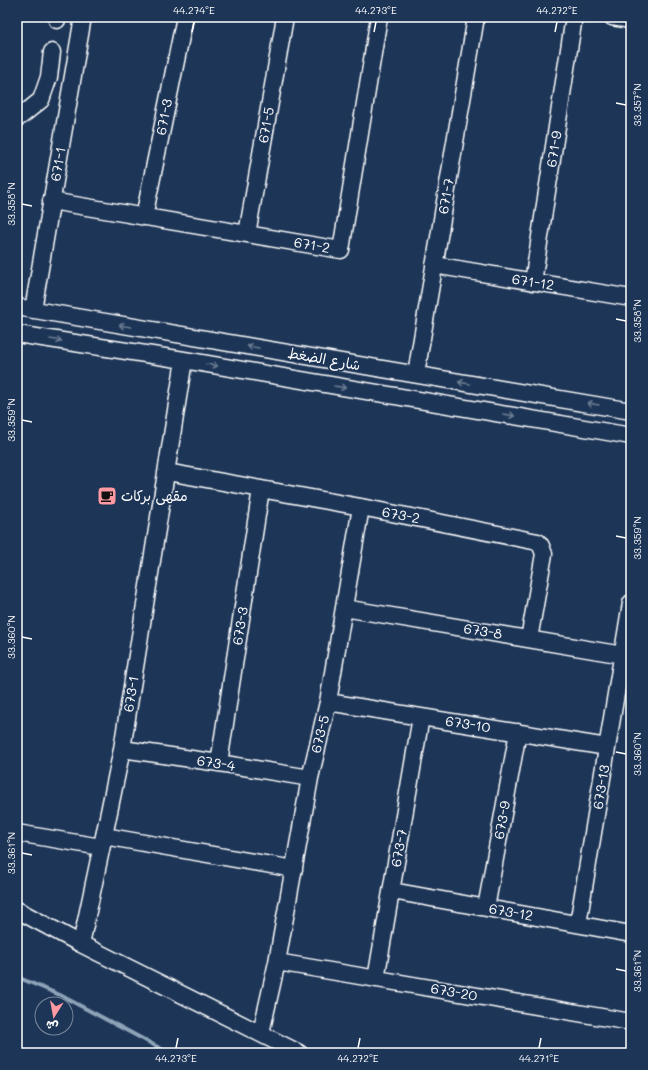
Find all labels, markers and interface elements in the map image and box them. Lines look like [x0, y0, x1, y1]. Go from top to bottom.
text: 44.274°E [173, 3, 215, 17]
text: 44.273°E [355, 3, 397, 17]
text: 44.272°E [537, 3, 578, 17]
text: 33.357°N [630, 83, 644, 127]
street label: 671-3 [151, 97, 176, 137]
street label: 671-5 [253, 105, 278, 145]
street label: 671-9 [541, 129, 566, 169]
street label: 671-1 [45, 145, 70, 183]
street label: 671-7 [433, 176, 458, 215]
text: 33.358°N [4, 182, 18, 226]
street label: 671-2 [293, 232, 332, 257]
street label: 671-12 [511, 269, 556, 294]
text: 33.358°N [630, 299, 644, 343]
one-way arrow [119, 321, 132, 329]
one-way arrow [49, 336, 62, 344]
one-way arrow [247, 343, 260, 351]
street label: شارع الضغط [286, 343, 362, 375]
one-way arrow [205, 361, 218, 369]
one-way arrow [458, 378, 471, 386]
one-way arrow [333, 383, 346, 391]
text: 33.359°N [4, 398, 18, 442]
one-way arrow [586, 400, 599, 408]
one-way arrow [502, 411, 515, 419]
cafe icon: مقهى بركات [96, 485, 118, 507]
place label: مقهى بركات [121, 486, 188, 505]
street label: 673-2 [381, 502, 422, 527]
text: 33.359°N [630, 516, 644, 560]
street label: 673-3 [227, 605, 252, 646]
text: 33.360°N [4, 615, 18, 659]
street label: 673-8 [462, 618, 504, 643]
street label: 673-1 [118, 674, 143, 713]
street label: 673-10 [444, 711, 492, 736]
street label: 673-5 [306, 713, 333, 755]
text: 33.360°N [630, 732, 644, 776]
street label: 673-4 [196, 750, 237, 775]
street label: 673-13 [588, 763, 613, 811]
street label: 673-9 [489, 799, 514, 841]
street label: 673-7 [386, 827, 411, 868]
text: 33.361°N [4, 832, 18, 874]
street label: 673-12 [488, 898, 535, 925]
text: 33.361°N [630, 950, 644, 992]
street label: 673-20 [429, 978, 479, 1005]
north arrow [34, 996, 74, 1036]
text: ش [45, 1018, 59, 1035]
text: 44.273°E [155, 1051, 197, 1065]
text: 44.272°E [338, 1051, 379, 1065]
text: 44.271°E [519, 1051, 559, 1065]

